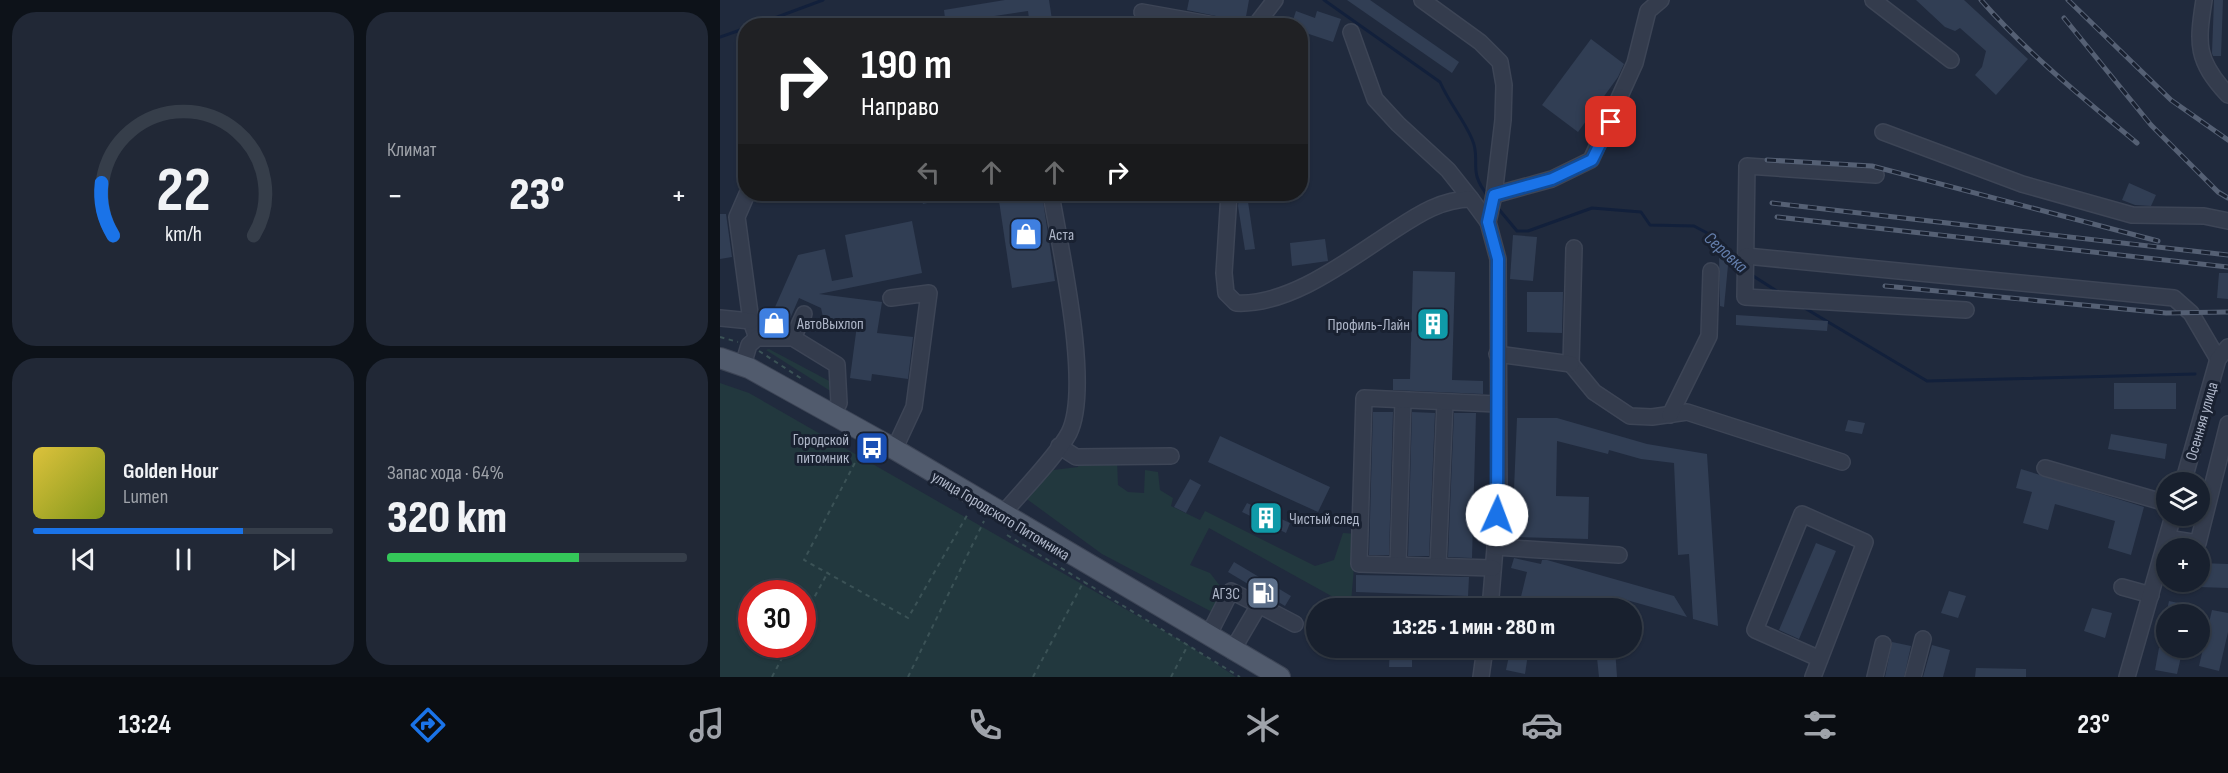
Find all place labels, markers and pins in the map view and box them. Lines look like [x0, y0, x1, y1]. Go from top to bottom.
pin [1585, 96, 1636, 147]
shop icon: Аста [1008, 216, 1044, 252]
place label: Аста [1048, 226, 1074, 245]
shop icon: АвтоВыхлоп [756, 305, 792, 341]
building icon: Профиль-Лайн [1415, 306, 1451, 342]
place label: АвтоВыхлоп [796, 315, 864, 334]
place label: Профиль-Лайн [1328, 316, 1410, 335]
bus stop icon: Городской питомник [854, 430, 890, 466]
place label: Городской питомник [793, 431, 850, 468]
building icon: Чистый след [1248, 500, 1284, 536]
place label: Чистый след [1289, 510, 1360, 529]
fuel station icon: АГЗС [1245, 575, 1281, 611]
place label: АГЗС [1212, 585, 1240, 604]

